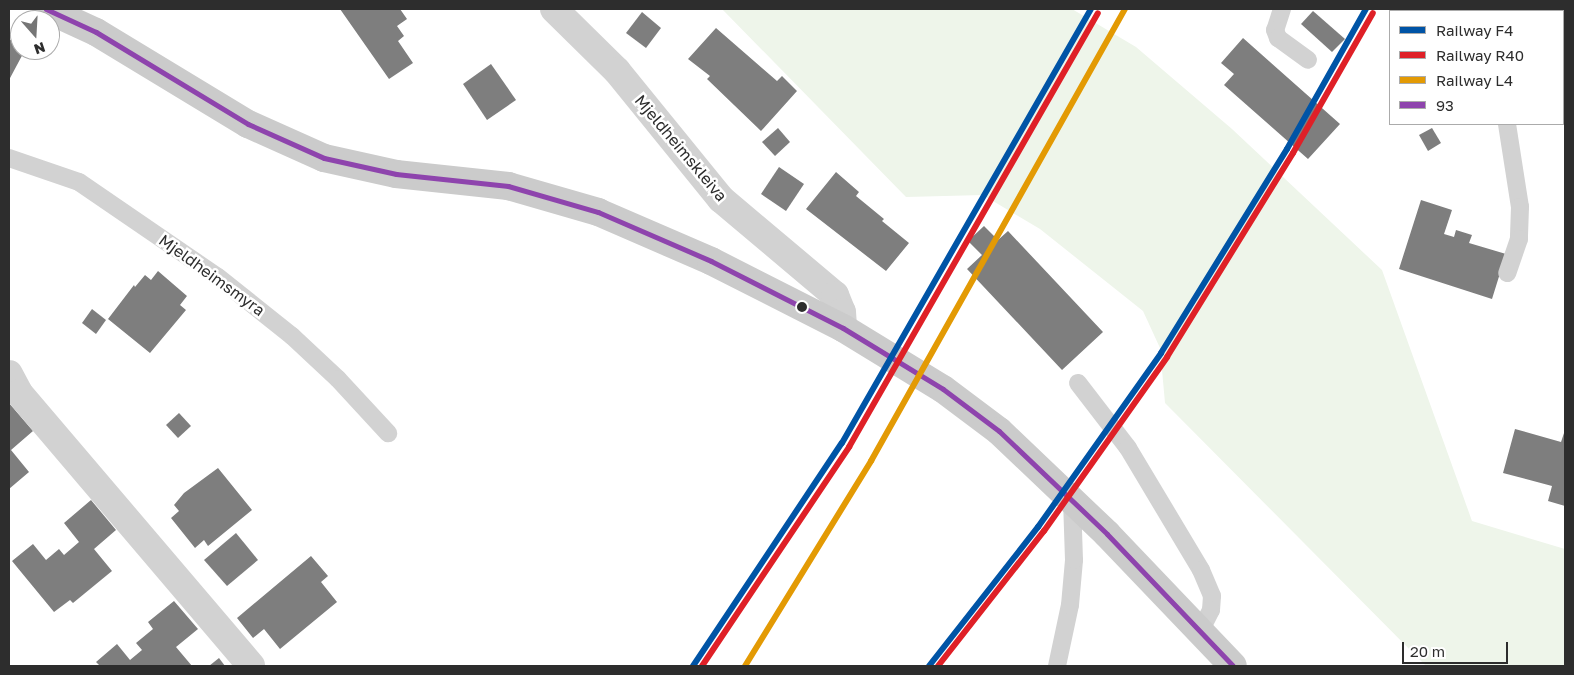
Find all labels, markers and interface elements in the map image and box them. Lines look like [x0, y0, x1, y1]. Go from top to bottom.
north arrow [10, 10, 60, 60]
legend [1389, 10, 1564, 125]
text: Railway F4 [1436, 21, 1513, 39]
text: N [32, 39, 48, 58]
text: Railway R40 [1436, 46, 1524, 64]
text: Railway L4 [1436, 71, 1513, 89]
street label: Mjeldheimskleiva [631, 91, 731, 205]
text: 93 [1436, 96, 1454, 114]
street label: Mjeldheimsmyra [155, 230, 269, 320]
unlabelled marker [797, 302, 807, 312]
scale bar [1404, 632, 1510, 664]
text: 20 m [1410, 642, 1445, 660]

